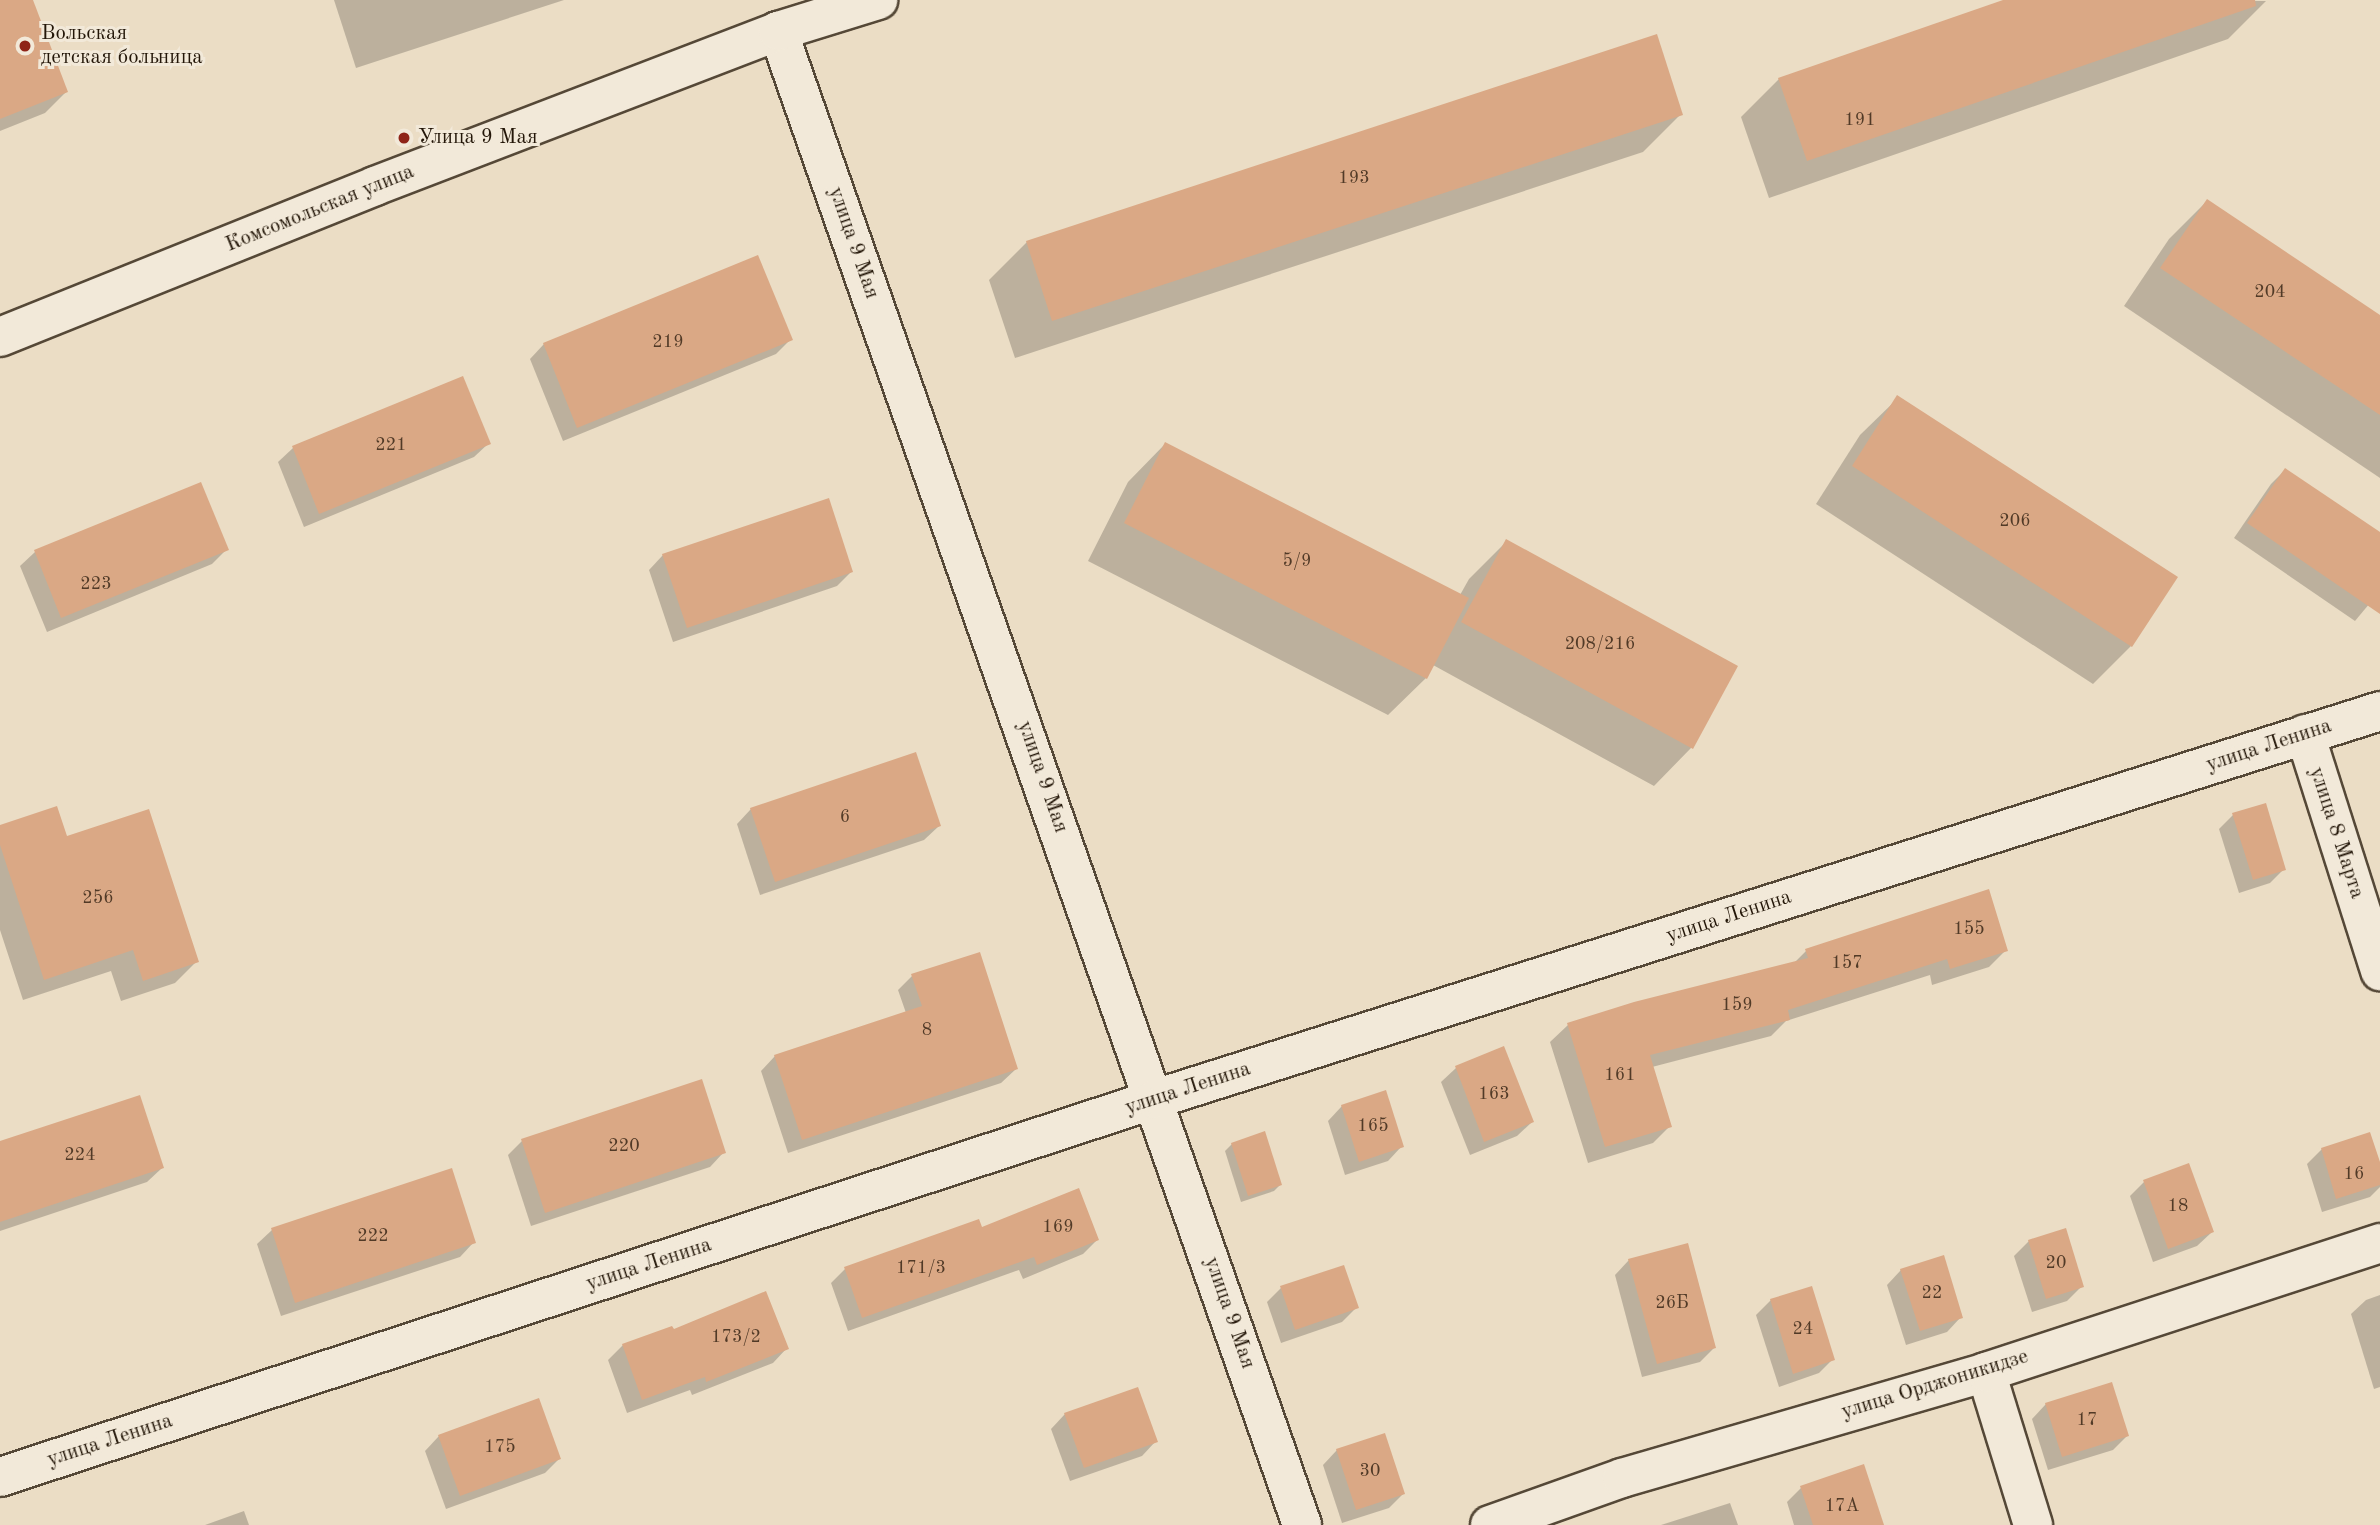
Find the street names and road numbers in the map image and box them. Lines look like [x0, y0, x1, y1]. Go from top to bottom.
street label: Комсомольская улица [222, 160, 418, 258]
street label: улица 9 Мая [822, 184, 884, 302]
street label: улица Ленина [2203, 714, 2335, 778]
street label: улица 9 Мая [1011, 718, 1073, 836]
street label: улица 8 Марта [2303, 764, 2369, 902]
street label: улица Ленина [1663, 885, 1795, 949]
street label: улица Ленина [1122, 1057, 1254, 1121]
street label: улица Ленина [583, 1233, 715, 1297]
street label: улица 9 Мая [1198, 1254, 1260, 1372]
street label: улица Орджоникидзе [1839, 1345, 2031, 1425]
street label: улица Ленина [44, 1409, 176, 1473]

